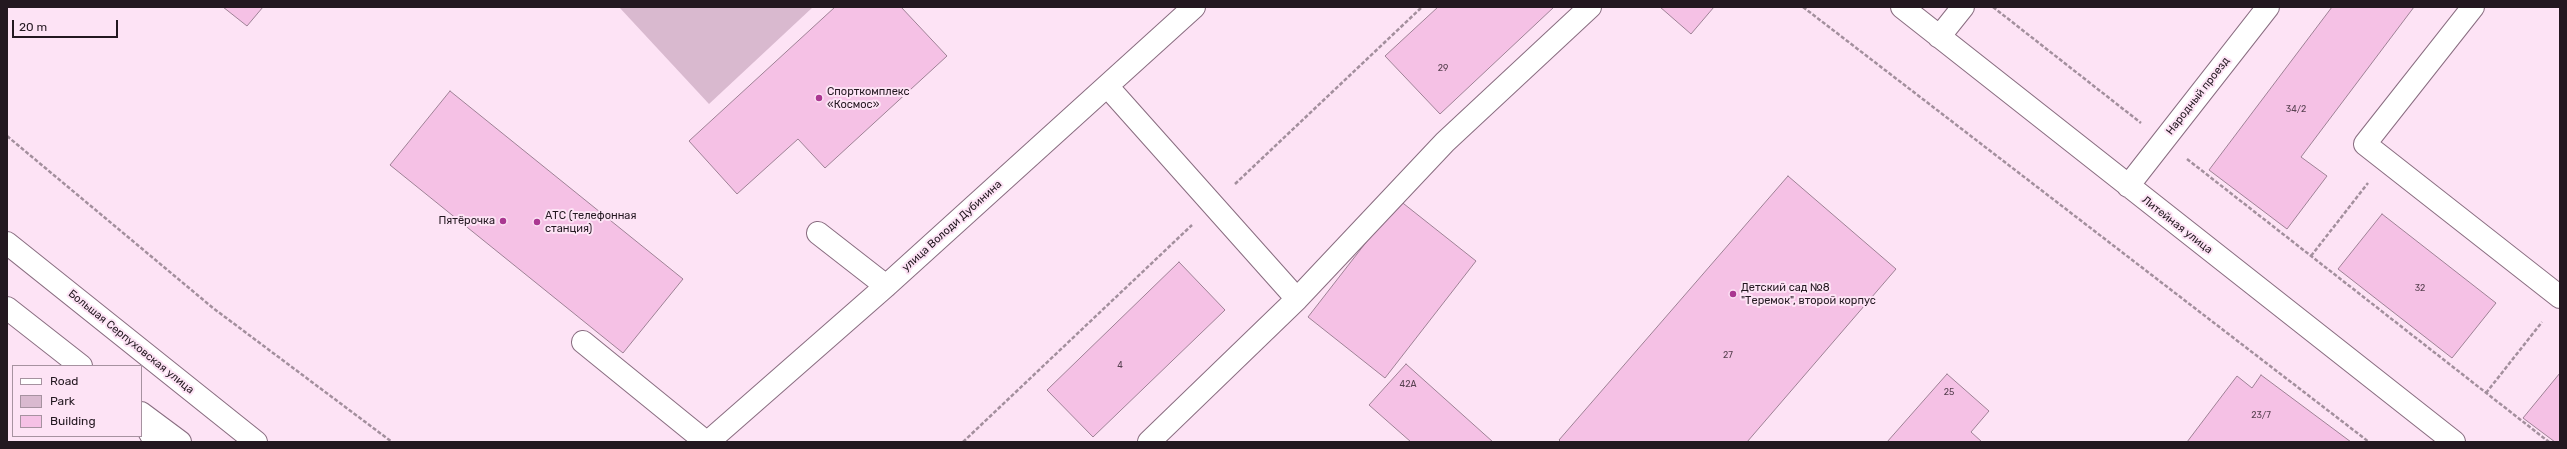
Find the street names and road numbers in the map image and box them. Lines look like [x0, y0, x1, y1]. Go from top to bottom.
street label: Народный проезд [2164, 54, 2232, 138]
street label: улица Володи Дубинина [899, 178, 1005, 274]
street label: Литейная улица [2139, 193, 2215, 257]
street label: Большая Серпуховская улица [65, 287, 197, 397]

